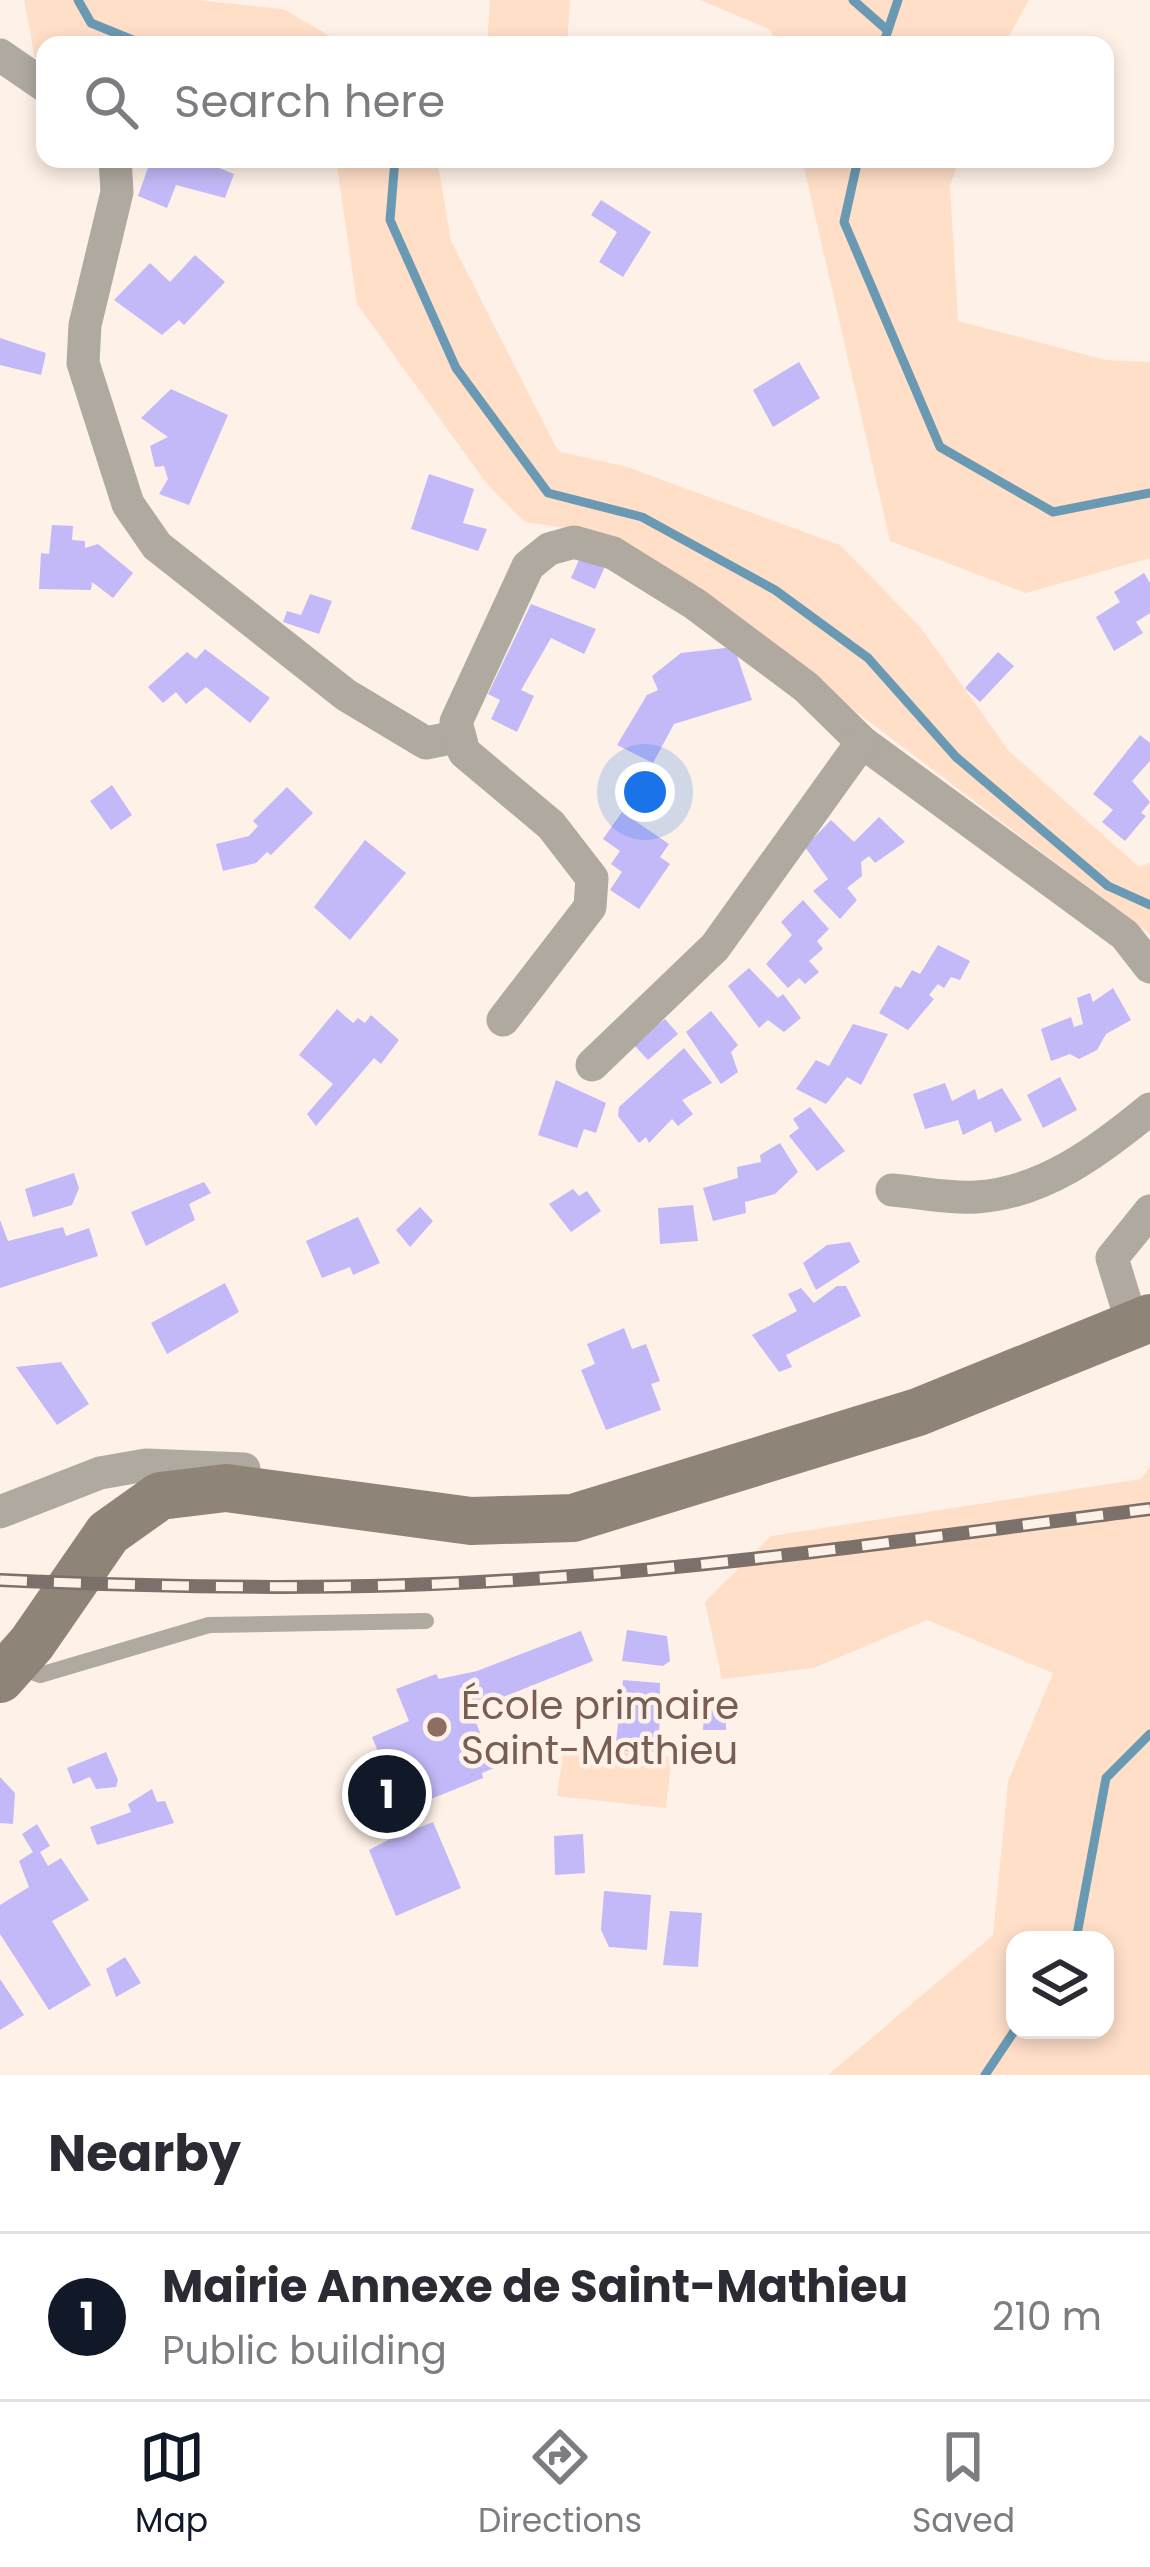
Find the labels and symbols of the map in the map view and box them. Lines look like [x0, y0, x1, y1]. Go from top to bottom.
your location [615, 762, 675, 822]
place label: École primaire Saint-Mathieu [461, 1678, 739, 1778]
marker: École primaire Saint-Mathieu [424, 1714, 450, 1740]
pin: 1 [348, 1749, 426, 1839]

